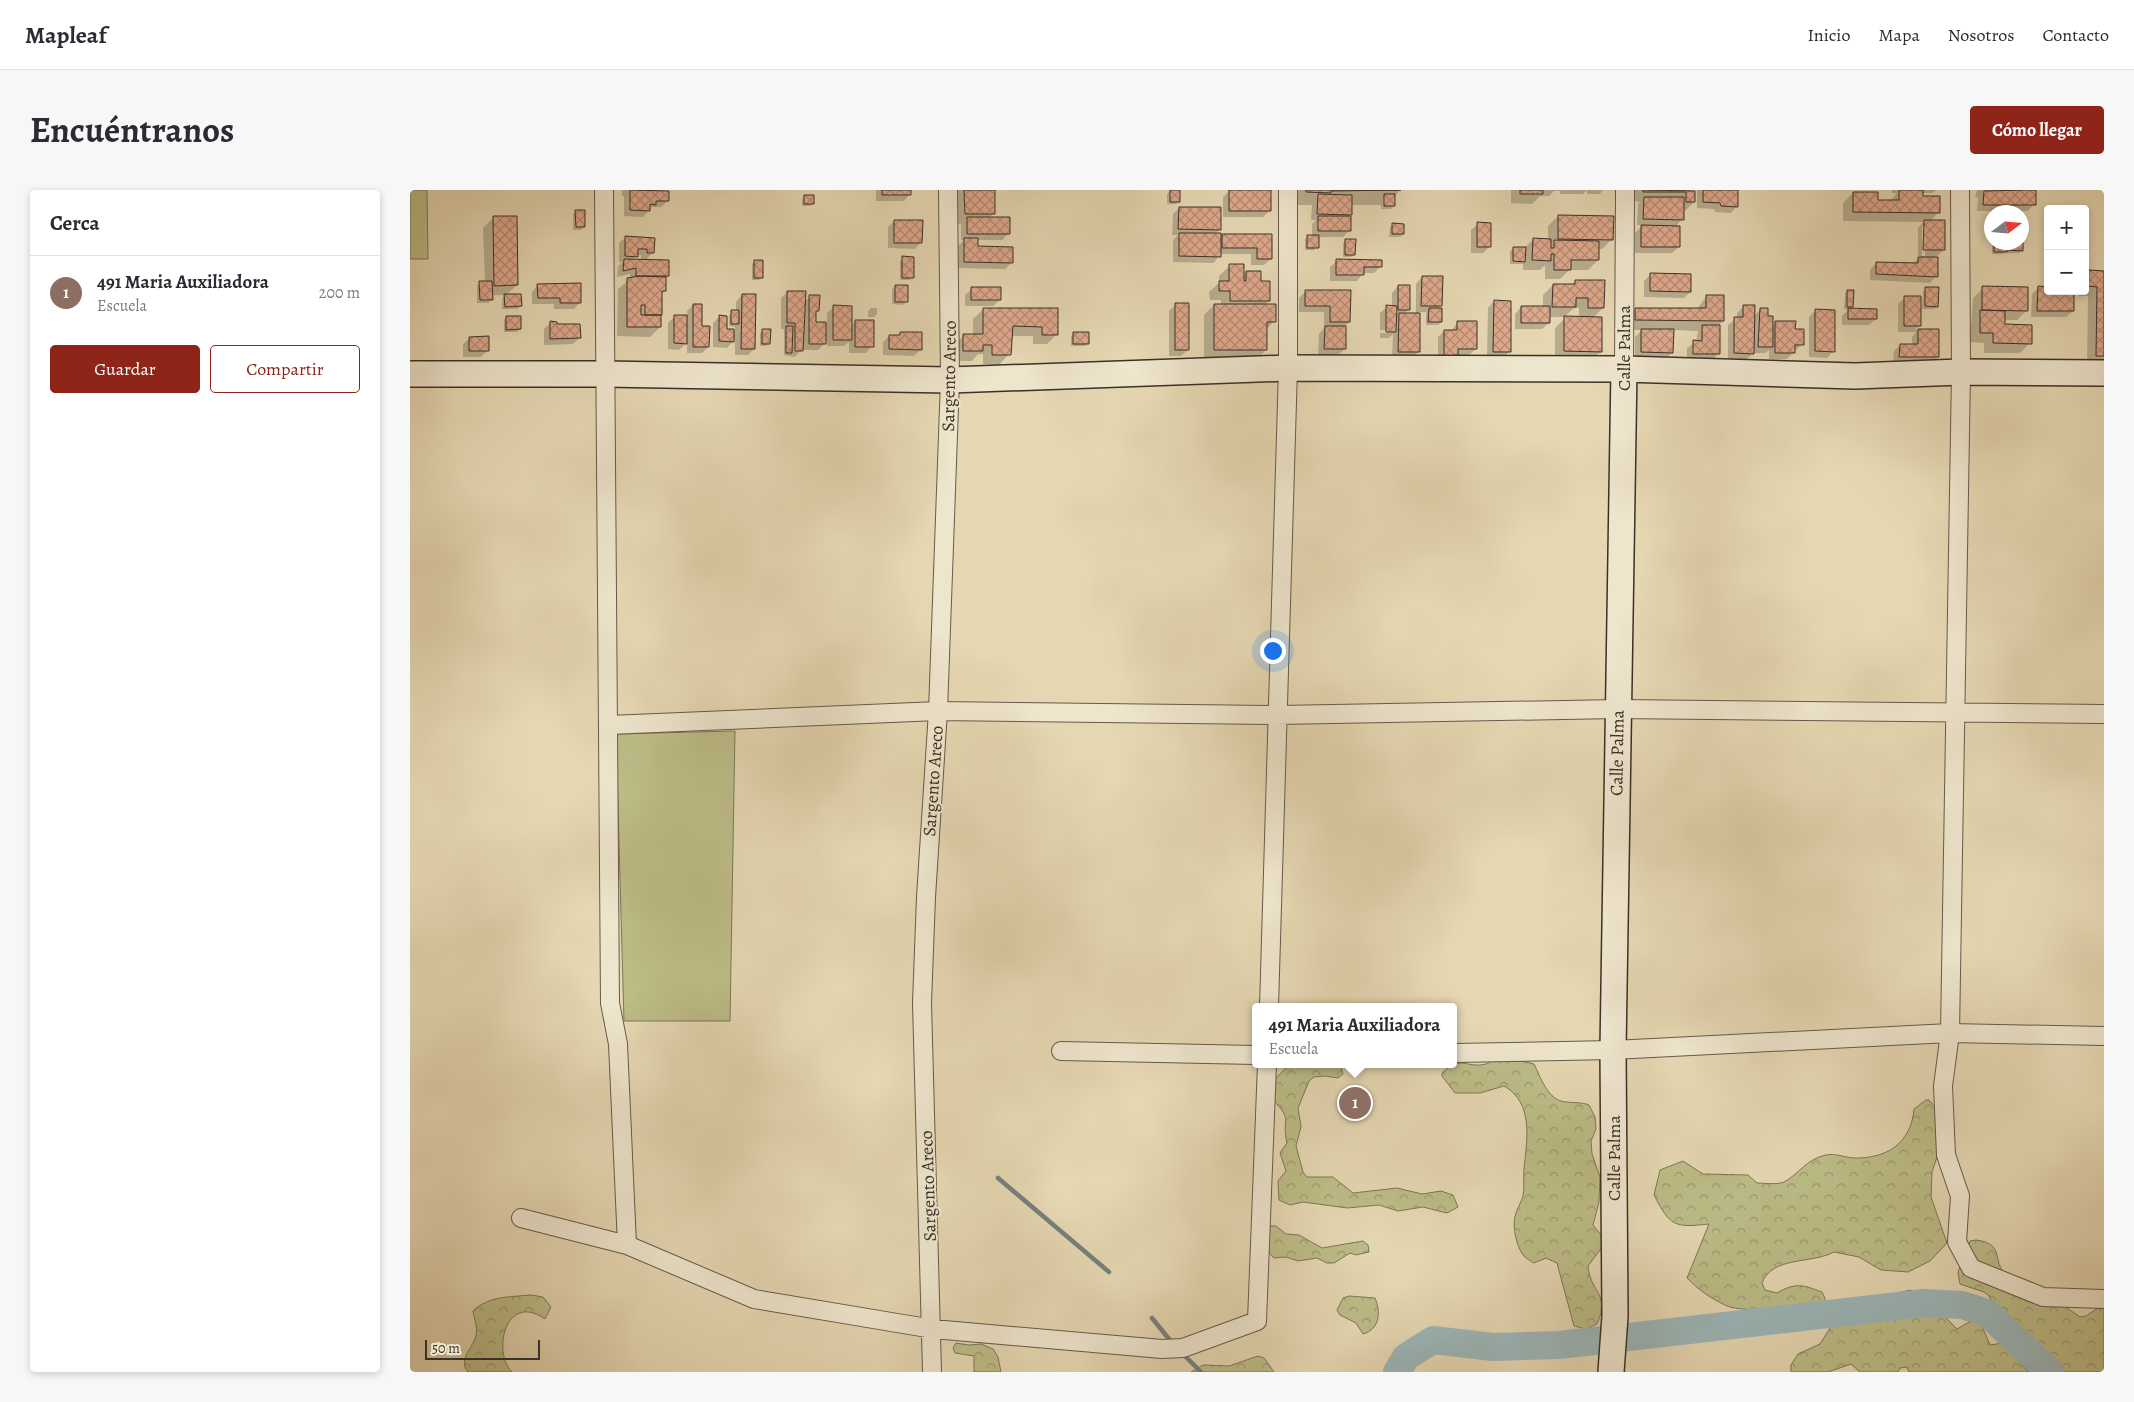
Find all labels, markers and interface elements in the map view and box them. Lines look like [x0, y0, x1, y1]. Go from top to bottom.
text: Mapleaf [25, 19, 107, 51]
text: Inicio [1807, 23, 1850, 47]
text: Mapa [1878, 23, 1920, 47]
text: Nosotros [1948, 23, 2014, 47]
text: Contacto [2042, 23, 2109, 47]
text: Encuéntranos [30, 106, 234, 154]
button: Cómo llegar [1970, 106, 2104, 154]
north arrow [1984, 205, 2029, 250]
map controls [2044, 205, 2089, 295]
button: + [2044, 205, 2089, 250]
text: Cerca [50, 209, 100, 237]
button: − [2044, 250, 2089, 295]
text: 491 Maria Auxiliadora [97, 269, 269, 295]
text: 1 [63, 282, 69, 304]
text: 200 m [319, 282, 360, 304]
text: Escuela [97, 295, 147, 317]
street label: Calle Palma [1612, 305, 1636, 391]
street label: Sargento Areco [936, 320, 962, 432]
button: Guardar [50, 345, 200, 393]
button: Compartir [210, 345, 360, 393]
your location [1260, 638, 1286, 664]
street label: Calle Palma [1604, 709, 1630, 796]
street label: Sargento Areco [917, 725, 949, 837]
popup [1252, 1003, 1457, 1068]
text: 491 Maria Auxiliadora [1268, 1012, 1441, 1038]
text: Escuela [1268, 1038, 1318, 1060]
pin: 1 [1339, 1084, 1371, 1122]
street label: Calle Palma [1602, 1115, 1626, 1201]
street label: Sargento Areco [914, 1130, 942, 1242]
scale bar [425, 1337, 540, 1360]
text: 50 m [432, 1339, 460, 1358]

